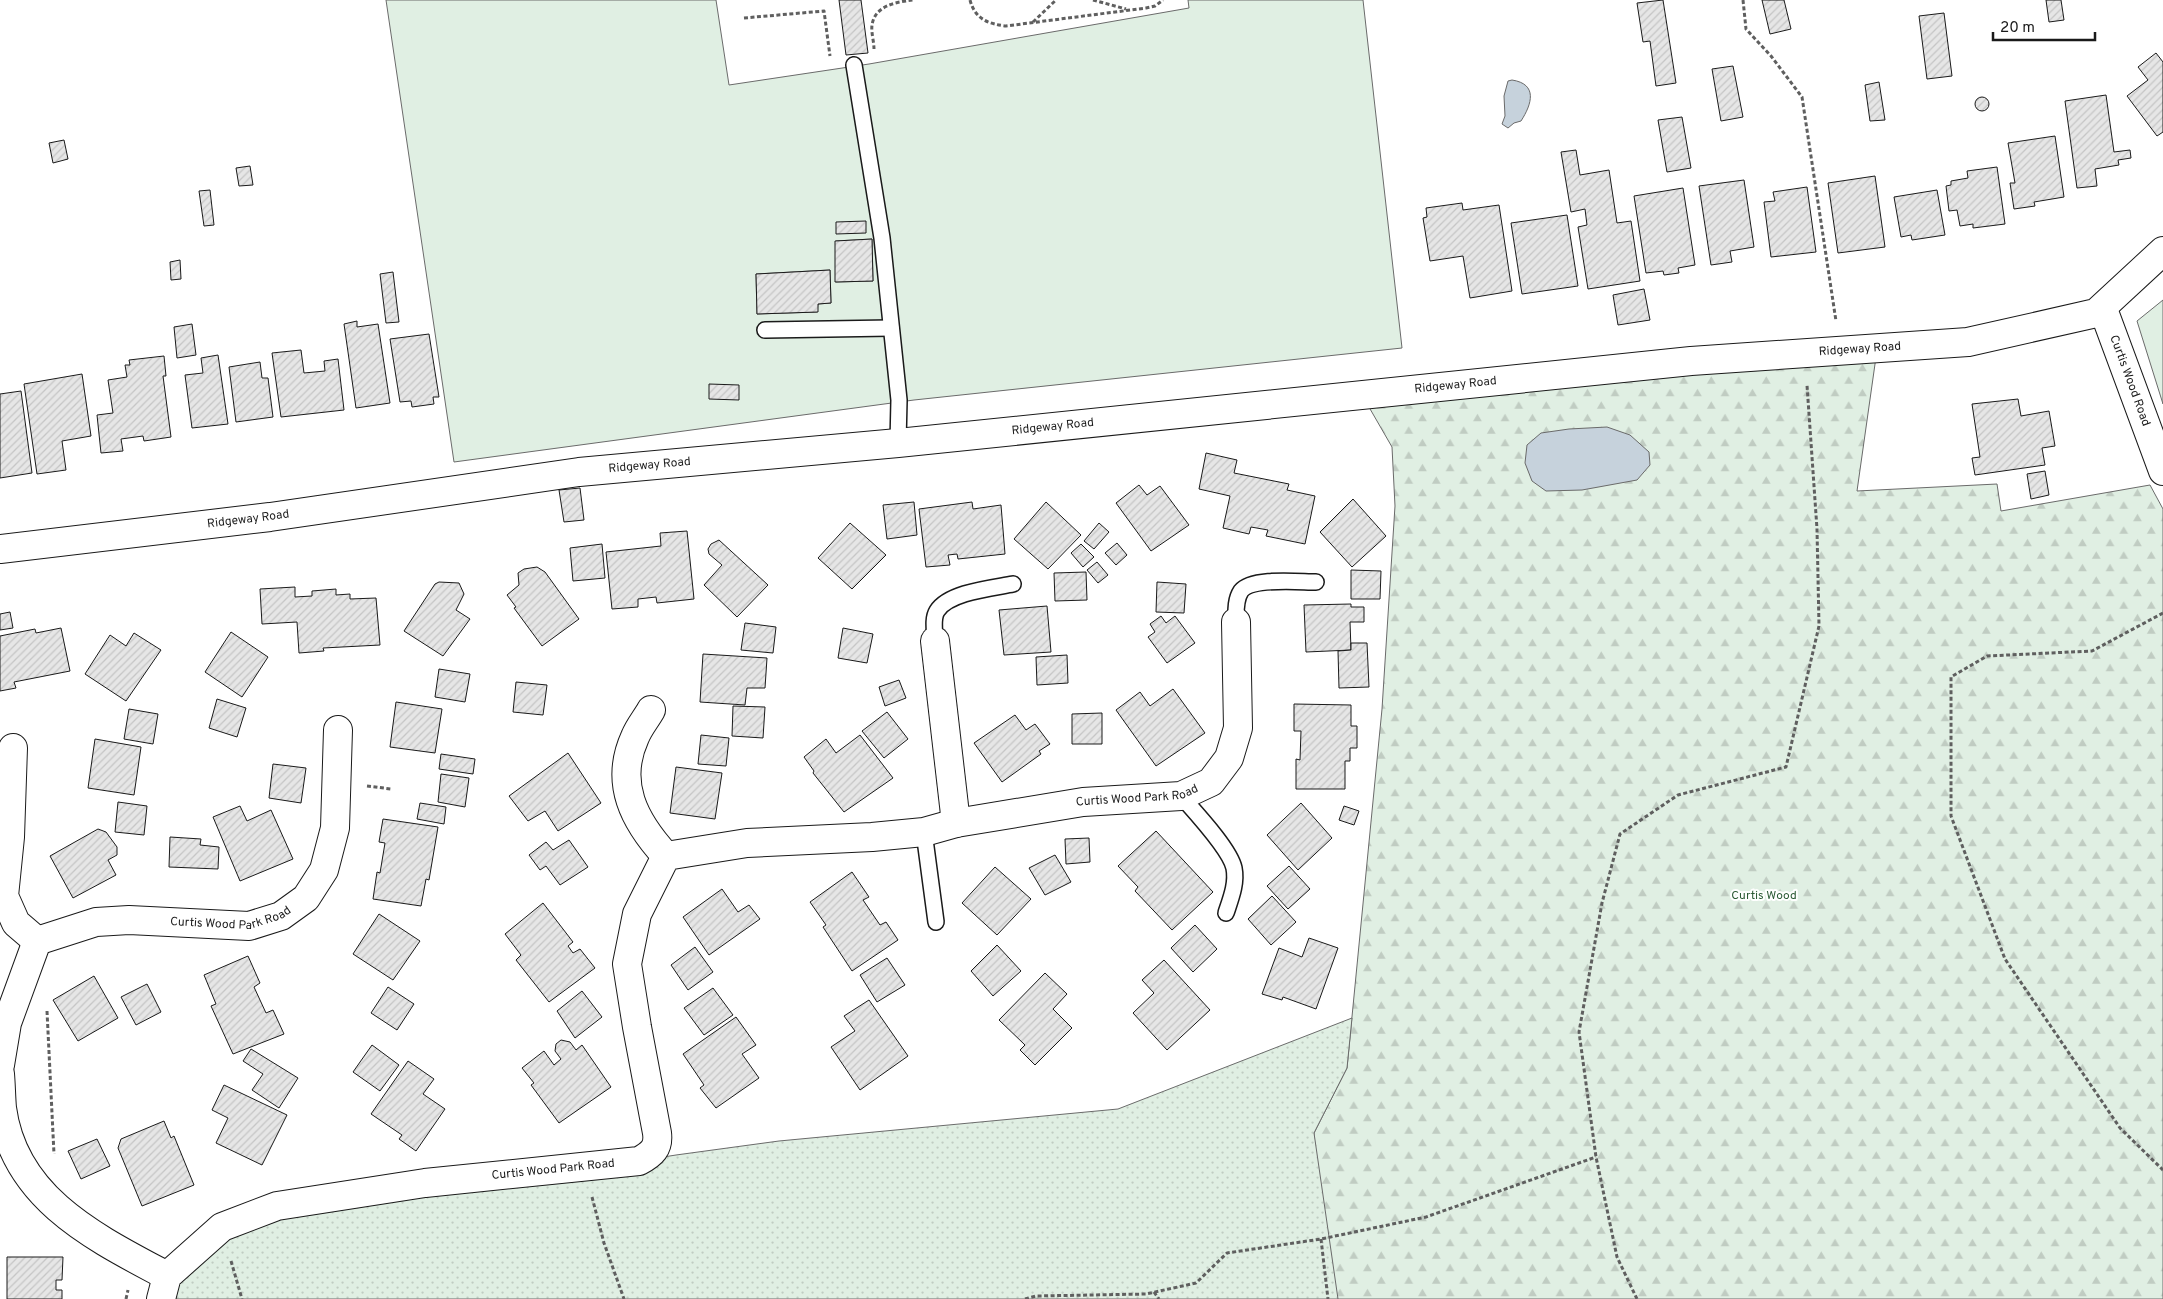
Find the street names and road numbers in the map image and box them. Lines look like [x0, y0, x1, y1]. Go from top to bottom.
street label: Curtis Wood Road [2105, 333, 2154, 429]
street label: Ridgeway Road [1818, 339, 1902, 360]
street label: Ridgeway Road [1414, 373, 1497, 398]
street label: Ridgeway Road [1011, 415, 1095, 439]
street label: Ridgeway Road [608, 454, 691, 477]
street label: Ridgeway Road [206, 506, 290, 532]
street label: Curtis Wood Park Road [1075, 781, 1201, 811]
street label: Curtis Wood Park Road [170, 903, 295, 934]
street label: Curtis Wood Park Road [491, 1156, 616, 1184]

